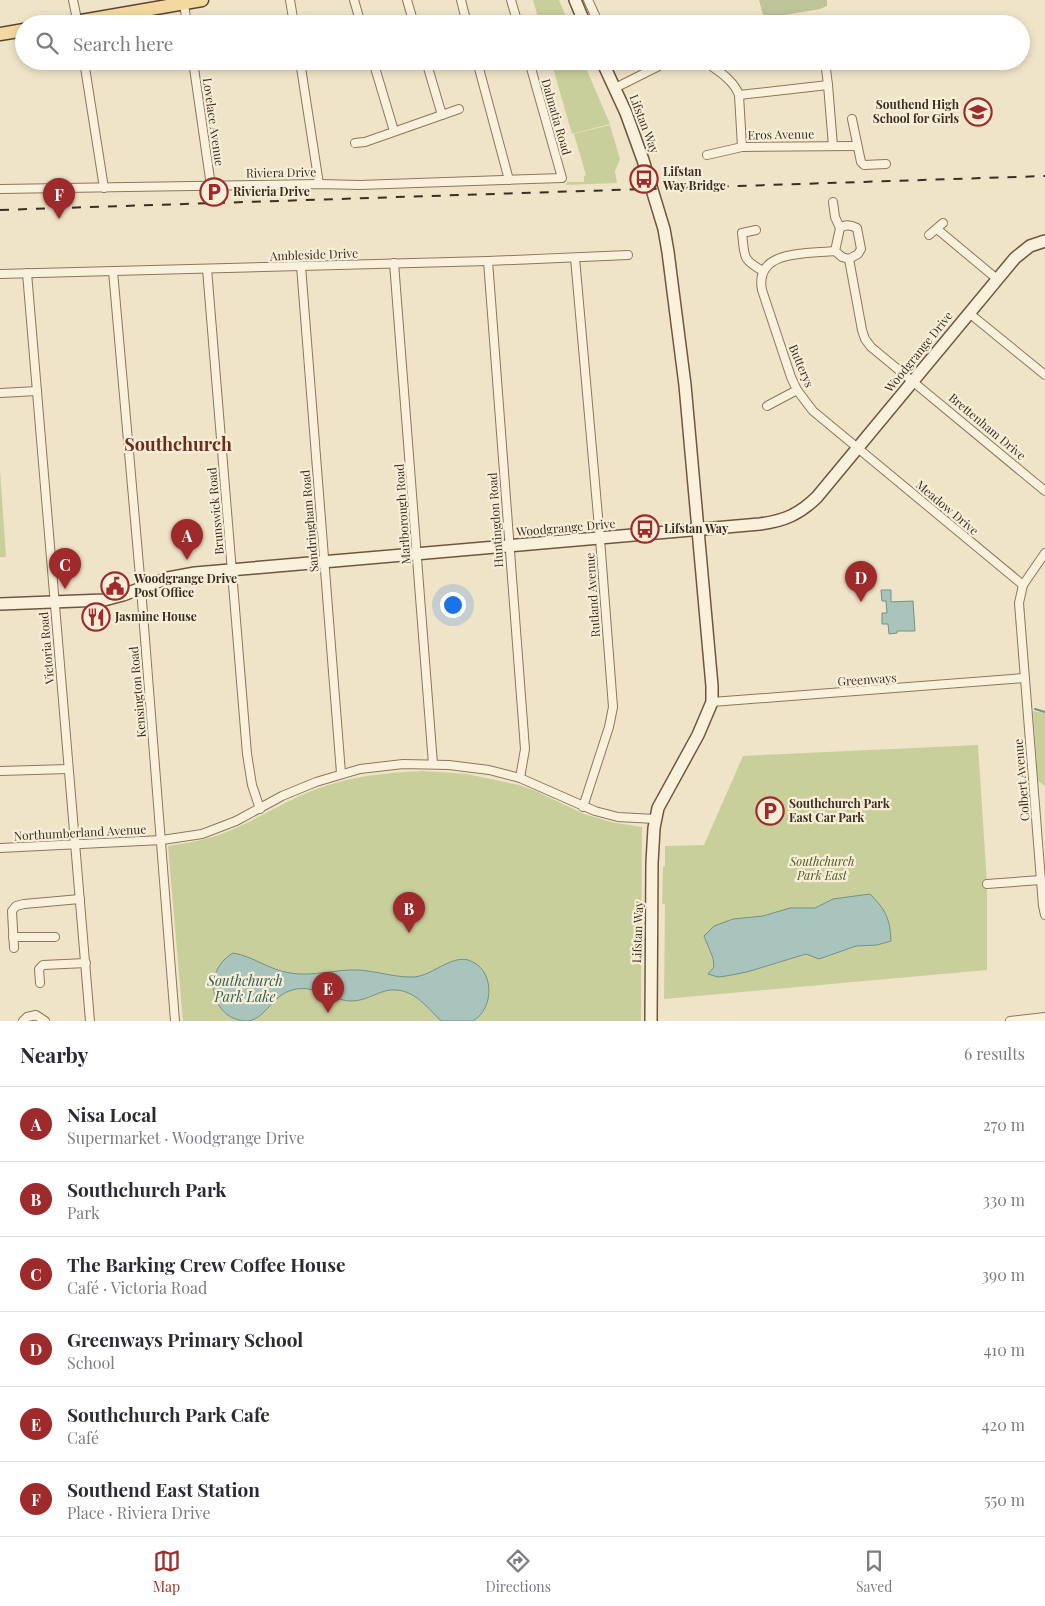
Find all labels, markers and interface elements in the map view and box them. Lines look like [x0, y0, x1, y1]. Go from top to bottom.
search box [15, 15, 1030, 70]
icon: search [33, 29, 61, 57]
text: Search here [73, 30, 173, 56]
street label: Lovelace Avenue [200, 77, 228, 167]
street label: Dalmatia Road [538, 77, 575, 157]
street label: Lifstan Way [626, 92, 664, 156]
place label: Southend High School for Girls [873, 96, 960, 126]
school or university icon: Southend High School for Girls [963, 97, 993, 127]
street label: Eros Avenue [748, 125, 814, 143]
street label: Riviera Drive [246, 163, 316, 181]
place label: Lifstan Way Bridge [662, 163, 726, 193]
bus stop icon: Lifstan Way Bridge [629, 164, 659, 194]
parking icon: Rivieria Drive [199, 177, 229, 207]
pin: F [43, 178, 75, 219]
place label: Rivieria Drive [233, 183, 310, 199]
street label: Ambleside Drive [268, 244, 358, 264]
street label: Woodgrange Drive [880, 308, 956, 396]
street label: Butterys [786, 342, 818, 390]
street label: Brettenham Drive [946, 389, 1030, 463]
district label: Southchurch [124, 432, 232, 456]
street label: Marlborough Road [391, 463, 413, 565]
street label: Brunswick Road [203, 467, 227, 555]
street label: Sandringham Road [297, 469, 321, 573]
street label: Huntingdon Road [484, 472, 506, 568]
street label: Meadow Drive [913, 476, 982, 538]
bus stop icon: Lifstan Way [630, 514, 660, 544]
street label: Woodgrange Drive [515, 515, 616, 539]
pin: A [171, 519, 203, 560]
place label: Lifstan Way [664, 520, 729, 536]
pin: C [49, 548, 81, 589]
street label: Rutland Avenue [581, 552, 603, 638]
pin: D [845, 561, 877, 602]
place label: Woodgrange Drive Post Office [133, 570, 237, 600]
public building icon: Woodgrange Drive Post Office [100, 571, 130, 601]
your location [440, 592, 466, 618]
restaurant icon: Jasmine House [81, 602, 111, 632]
place label: Jasmine House [114, 608, 197, 624]
street label: Victoria Road [35, 611, 57, 686]
street label: Kensington Road [125, 646, 149, 738]
street label: Greenways [837, 669, 897, 689]
street label: Colbert Avenue [1009, 738, 1033, 822]
place label: Southchurch Park East Car Park [789, 795, 891, 825]
parking icon: Southchurch Park East Car Park [755, 796, 785, 826]
street label: Northumberland Avenue [13, 821, 147, 843]
park label: Southchurch Park East [789, 853, 854, 883]
pin: B [393, 892, 425, 933]
street label: Lifstan Way [628, 901, 646, 963]
water label: Southchurch Park Lake [206, 971, 283, 1006]
pin: E [312, 972, 344, 1013]
text: Nearby [20, 1040, 89, 1068]
text: 6 results [964, 1043, 1025, 1064]
text: Nisa Local [67, 1101, 157, 1127]
text: A [31, 1114, 41, 1135]
text: 270 m [983, 1114, 1025, 1135]
text: Supermarket · Woodgrange Drive [67, 1127, 305, 1148]
text: Southchurch Park [67, 1176, 226, 1202]
text: B [31, 1189, 41, 1210]
text: 330 m [983, 1189, 1025, 1210]
text: Park [67, 1202, 100, 1223]
text: The Barking Crew Coffee House [67, 1251, 346, 1277]
text: C [30, 1264, 42, 1285]
text: 390 m [982, 1264, 1025, 1285]
text: Café · Victoria Road [67, 1277, 207, 1298]
text: Greenways Primary School [67, 1326, 303, 1352]
text: D [30, 1339, 42, 1360]
text: 410 m [983, 1339, 1025, 1360]
text: School [67, 1352, 115, 1373]
text: Southchurch Park Cafe [67, 1401, 270, 1427]
text: E [31, 1414, 41, 1435]
text: 420 m [982, 1414, 1025, 1435]
text: Café [67, 1427, 99, 1448]
text: Southend East Station [67, 1476, 260, 1502]
text: F [31, 1489, 41, 1510]
text: 550 m [984, 1489, 1025, 1510]
text: Place · Riviera Drive [67, 1502, 211, 1523]
tab: Map [153, 1547, 181, 1596]
tab: Directions [486, 1547, 551, 1596]
tab: Saved [856, 1547, 892, 1596]

